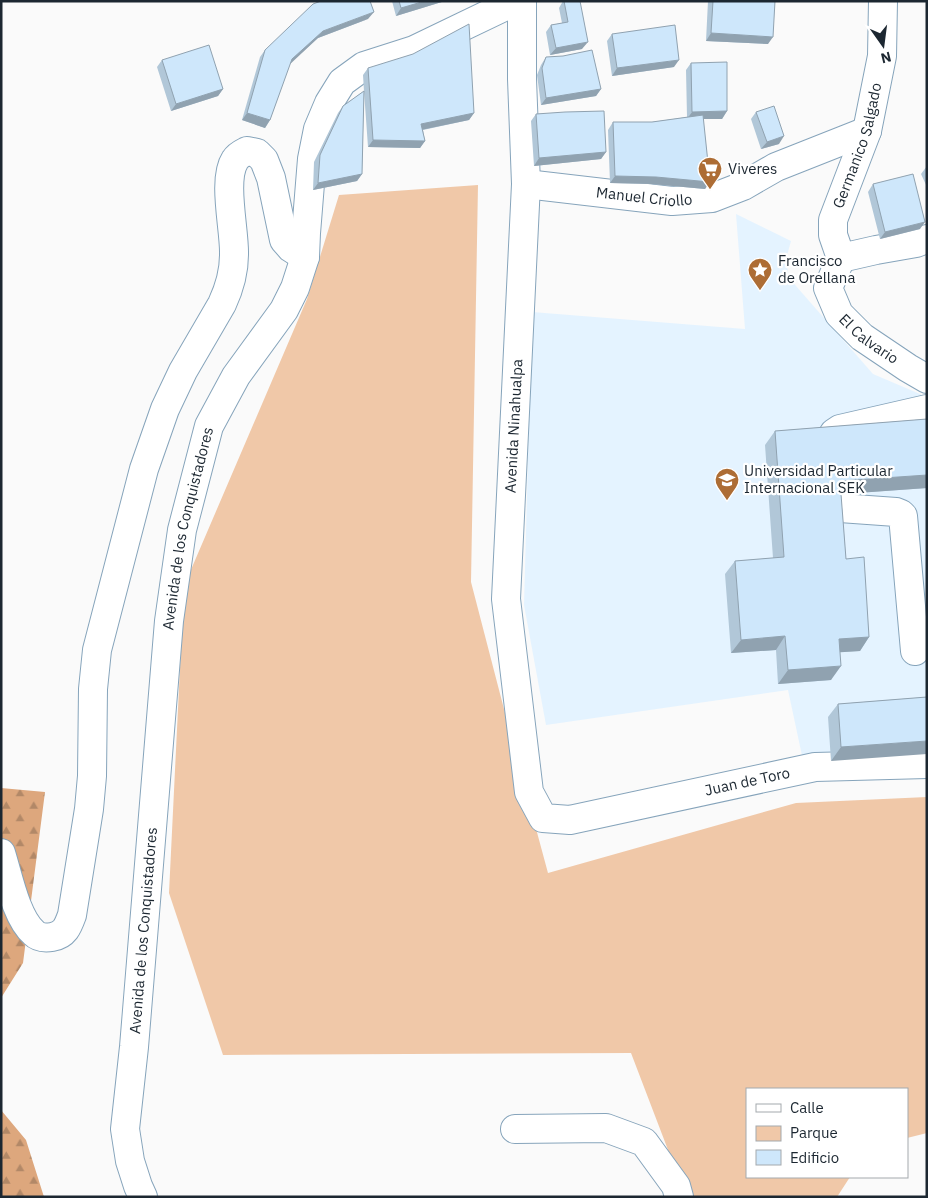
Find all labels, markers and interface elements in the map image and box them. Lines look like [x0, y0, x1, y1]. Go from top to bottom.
north arrow [858, 20, 908, 70]
text: N [879, 48, 893, 68]
street label: Germanico Salgado [828, 81, 885, 211]
supermarket icon: Viveres [697, 156, 723, 190]
place label: Viveres [728, 159, 777, 178]
street label: Manuel Criollo [595, 182, 693, 210]
place label: Francisco de Orellana [778, 251, 855, 287]
place icon: Francisco de Orellana [747, 257, 773, 291]
street label: El Calvario [835, 310, 902, 368]
street label: Avenida Ninahualpa [501, 359, 526, 493]
street label: Avenida de los Conquistadores [158, 425, 217, 631]
place label: Universidad Particular Internacional SEK [744, 461, 893, 497]
school or university icon: Universidad Particular Internacional SEK [714, 467, 740, 501]
street label: Juan de Toro [703, 763, 792, 800]
street label: Avenida de los Conquistadores [125, 827, 161, 1035]
legend [746, 1088, 908, 1178]
text: Calle [790, 1098, 824, 1117]
text: Parque [790, 1123, 838, 1142]
text: Edificio [790, 1148, 839, 1167]

